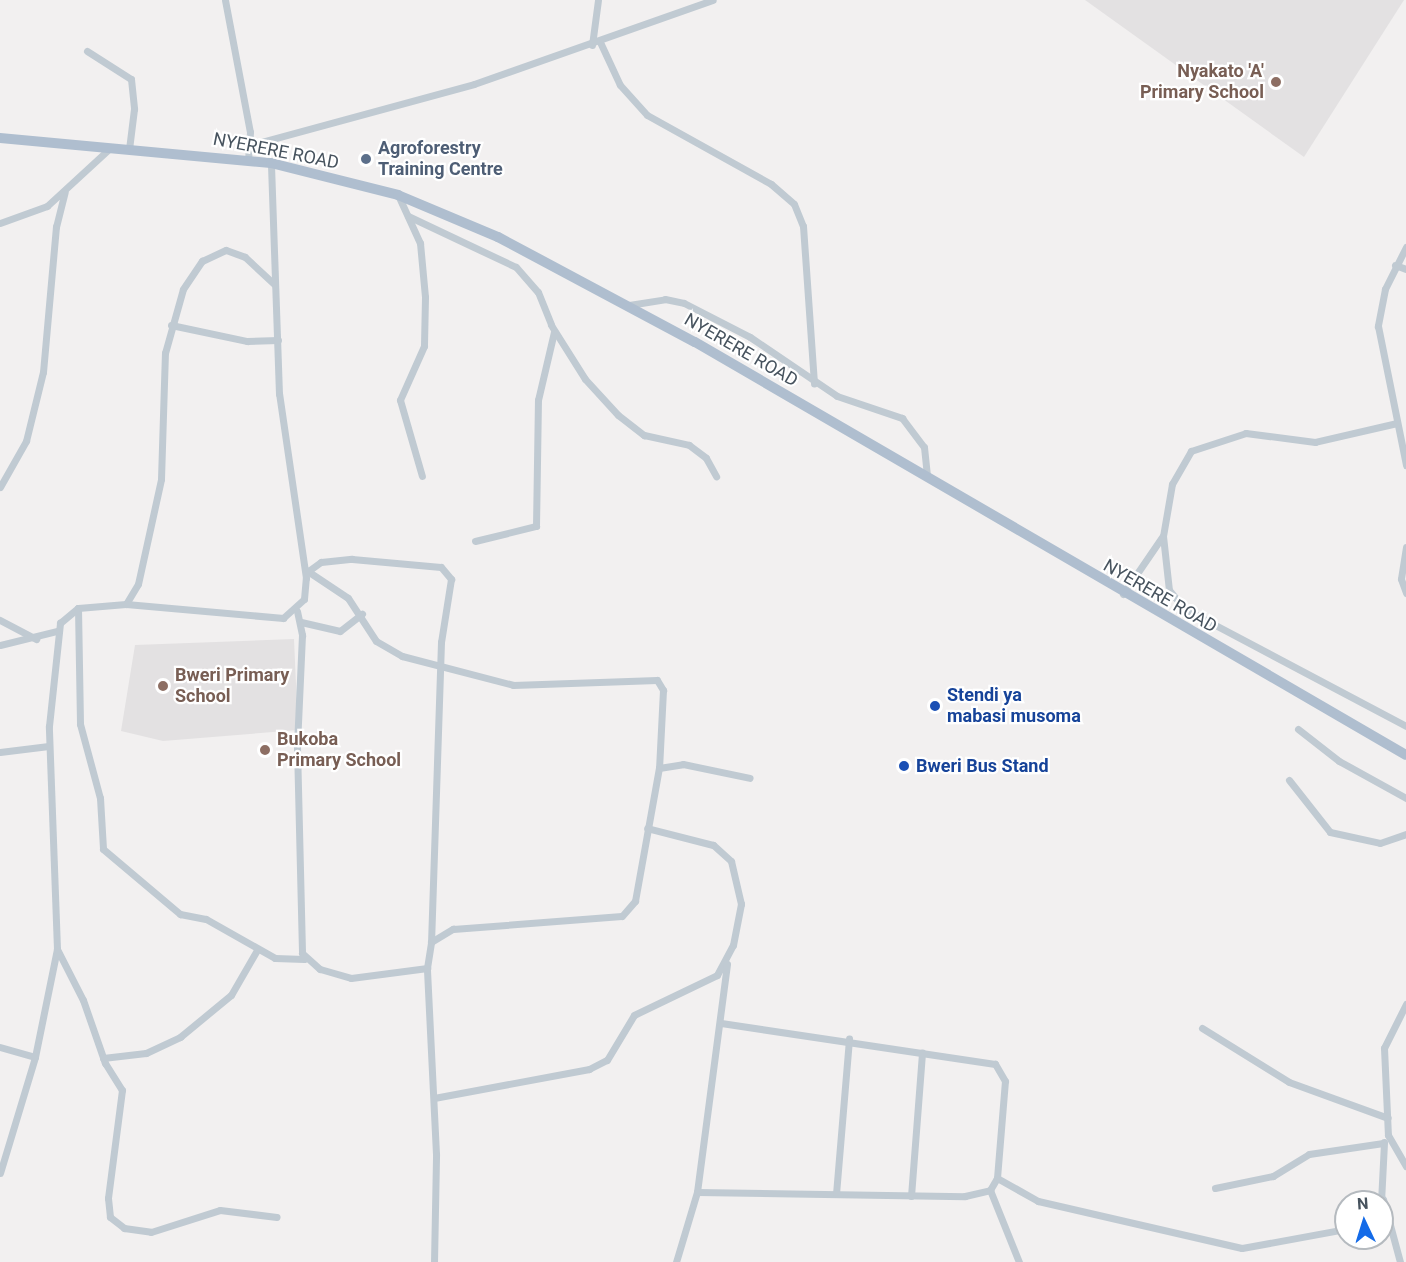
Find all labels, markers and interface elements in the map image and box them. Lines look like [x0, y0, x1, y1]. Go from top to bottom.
place label: Nyakato 'A' Primary School [1140, 61, 1264, 104]
marker: Nyakato 'A' Primary School [1269, 75, 1283, 89]
street label: NYERERE ROAD [211, 128, 341, 174]
place label: Agroforestry Training Centre [378, 138, 503, 180]
marker: Agroforestry Training Centre [359, 152, 373, 166]
street label: NYERERE ROAD [680, 309, 802, 391]
street label: NYERERE ROAD [1099, 555, 1221, 637]
place label: Bweri Primary School [175, 665, 289, 708]
marker: Bweri Primary School [156, 679, 170, 693]
place label: Stendi ya mabasi musoma [947, 685, 1081, 728]
marker: Stendi ya mabasi musoma [928, 699, 942, 713]
place label: Bukoba Primary School [277, 729, 401, 771]
marker: Bukoba Primary School [258, 743, 272, 757]
place label: Bweri Bus Stand [916, 755, 1049, 777]
marker: Bweri Bus Stand [897, 759, 911, 773]
north arrow [1334, 1190, 1394, 1250]
text: N [1357, 1194, 1369, 1213]

